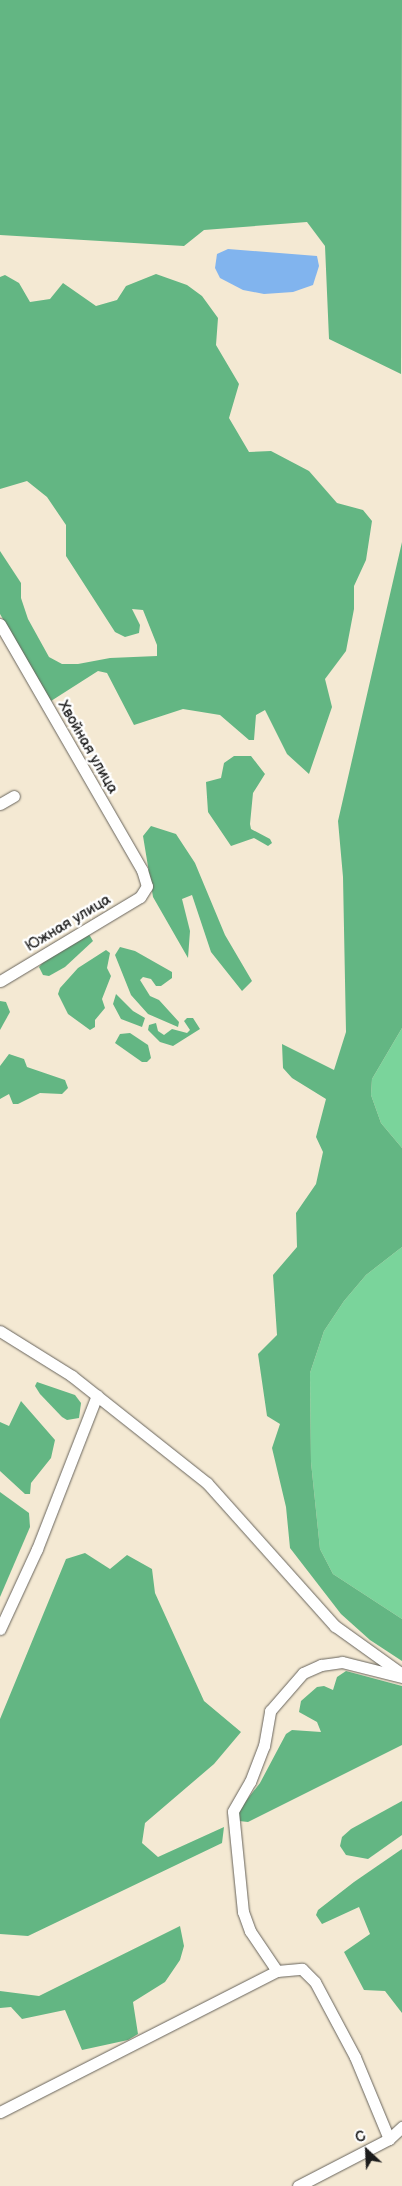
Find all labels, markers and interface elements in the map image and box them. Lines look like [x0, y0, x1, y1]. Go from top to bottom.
street label: Хвойная улица [54, 697, 122, 797]
street label: Южная улица [22, 890, 114, 956]
north arrow [342, 2126, 392, 2176]
text: С [352, 2127, 368, 2147]

